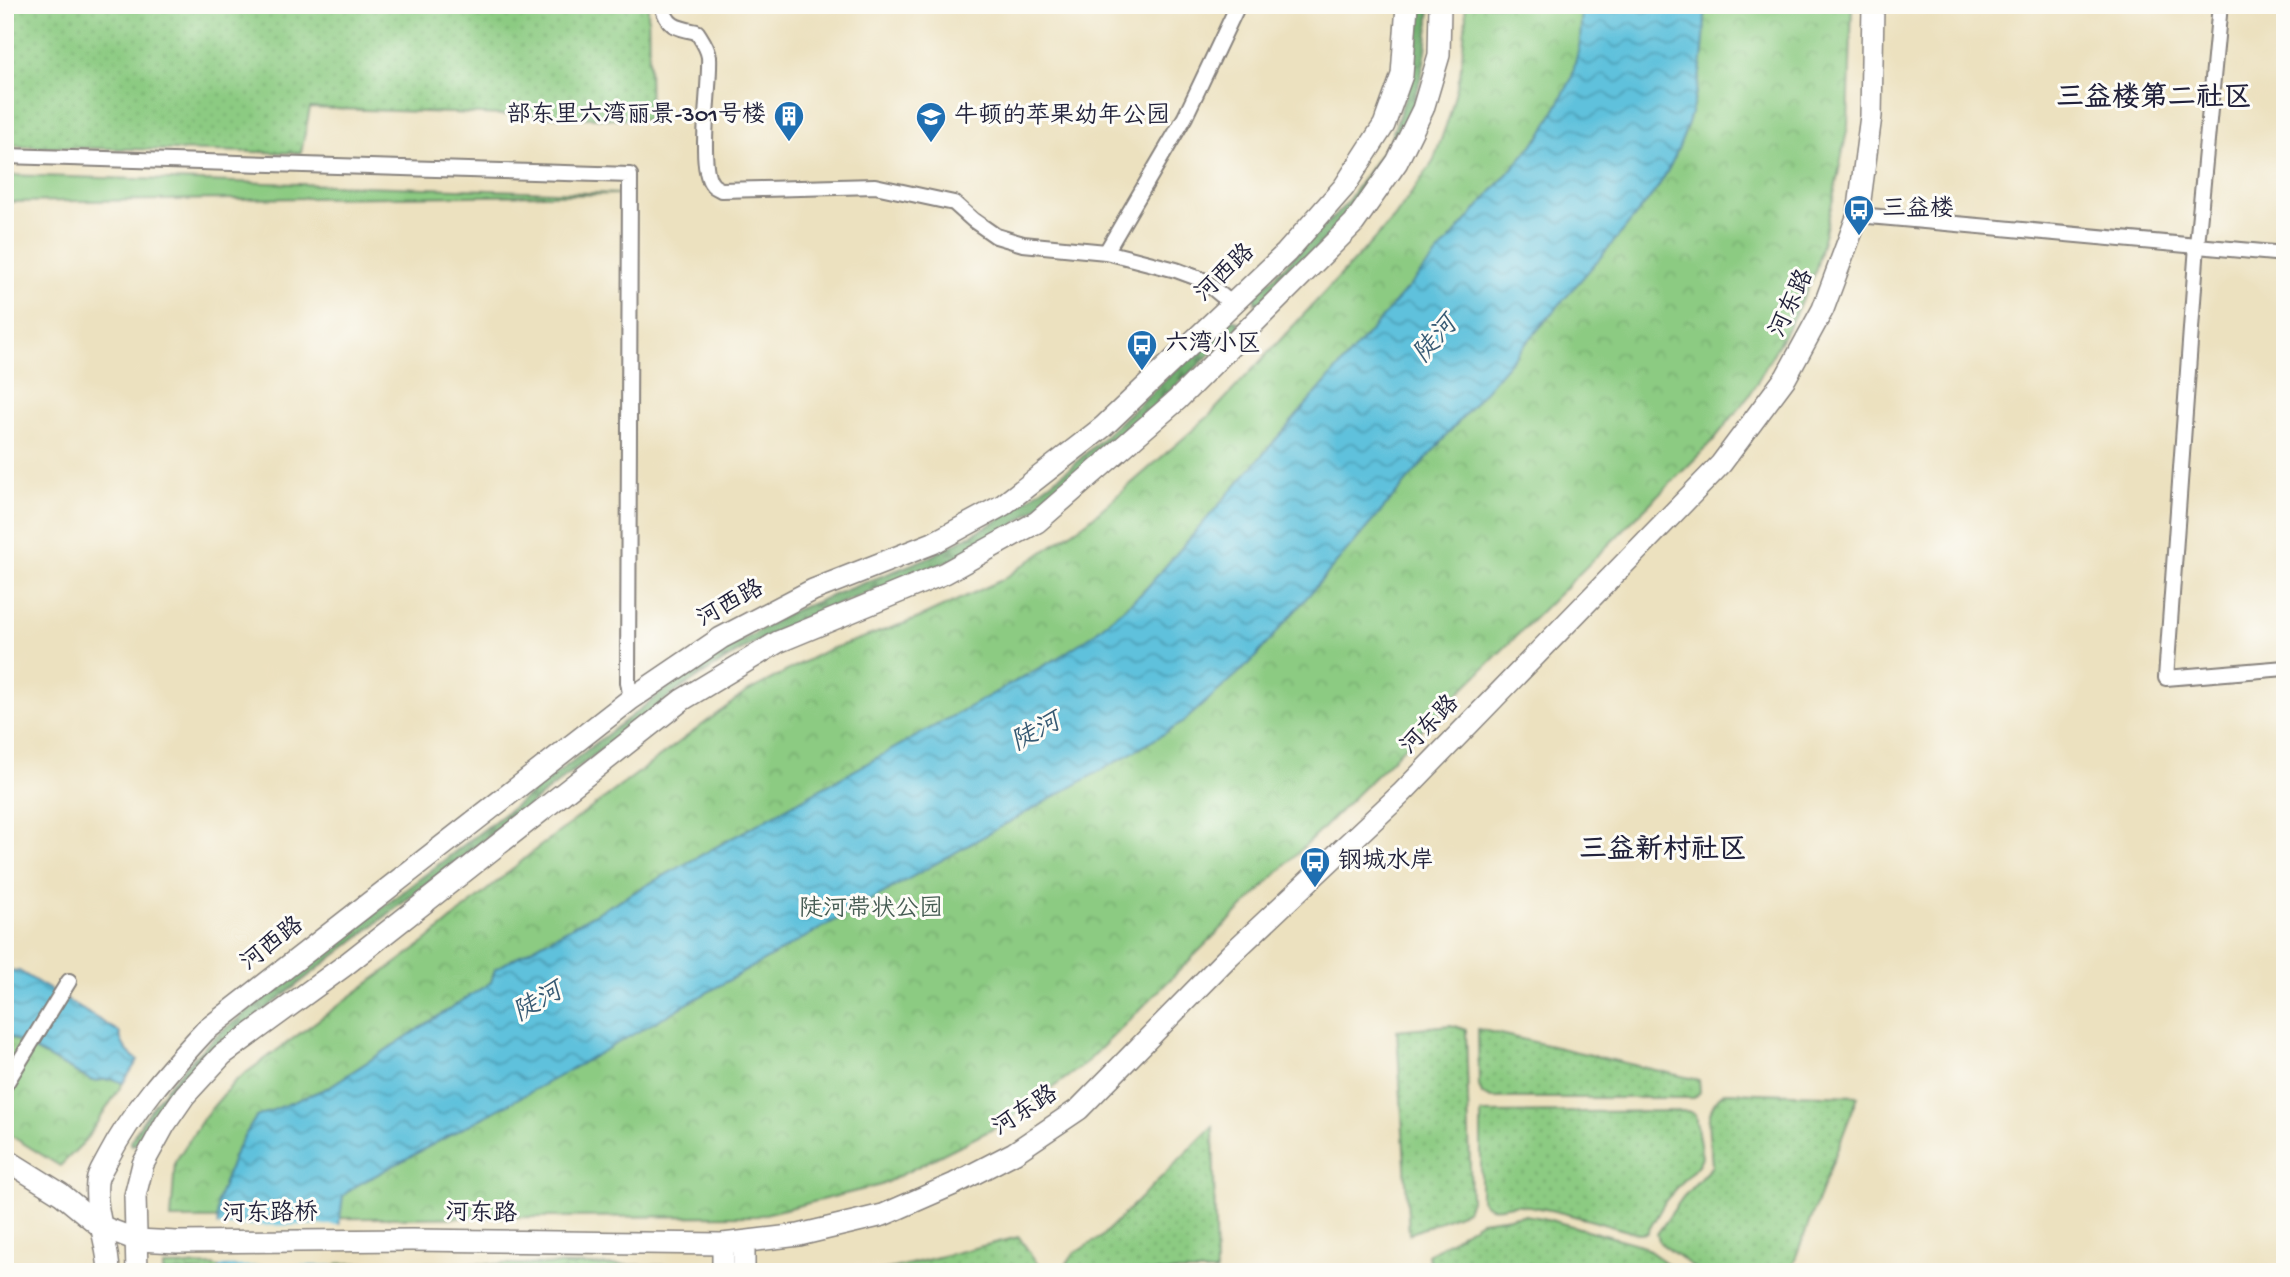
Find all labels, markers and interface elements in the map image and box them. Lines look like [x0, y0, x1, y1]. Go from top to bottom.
district label: 三益楼第二社区 [2056, 81, 2252, 116]
building icon: 部东里六湾丽景-301号楼 [772, 99, 806, 143]
school or university icon: 牛顿的苹果幼年公园 [914, 100, 948, 144]
place label: 部东里六湾丽景-301号楼 [507, 101, 766, 131]
place label: 牛顿的苹果幼年公园 [954, 102, 1170, 132]
bus stop icon: 三益楼 [1842, 193, 1876, 237]
place label: 三益楼 [1882, 195, 1954, 225]
street label: 河西路 [1189, 237, 1262, 309]
street label: 河东路 [1763, 264, 1821, 343]
water label: 陡河 [1407, 308, 1468, 371]
bus stop icon: 六湾小区 [1125, 328, 1159, 372]
place label: 六湾小区 [1165, 330, 1261, 360]
street label: 河西路 [692, 573, 770, 635]
street label: 河东路 [1394, 689, 1466, 762]
water label: 陡河 [1006, 705, 1071, 760]
district label: 三益新村社区 [1579, 834, 1747, 868]
bus stop icon: 钢城水岸 [1298, 845, 1332, 889]
place label: 钢城水岸 [1338, 847, 1434, 877]
park label: 陡河带状公园 [799, 895, 943, 925]
street label: 河西路 [234, 910, 310, 979]
water label: 陡河 [508, 975, 573, 1030]
street label: 河东路 [987, 1079, 1064, 1144]
street label: 河东路桥 [222, 1198, 318, 1230]
street label: 河东路 [445, 1198, 517, 1230]

